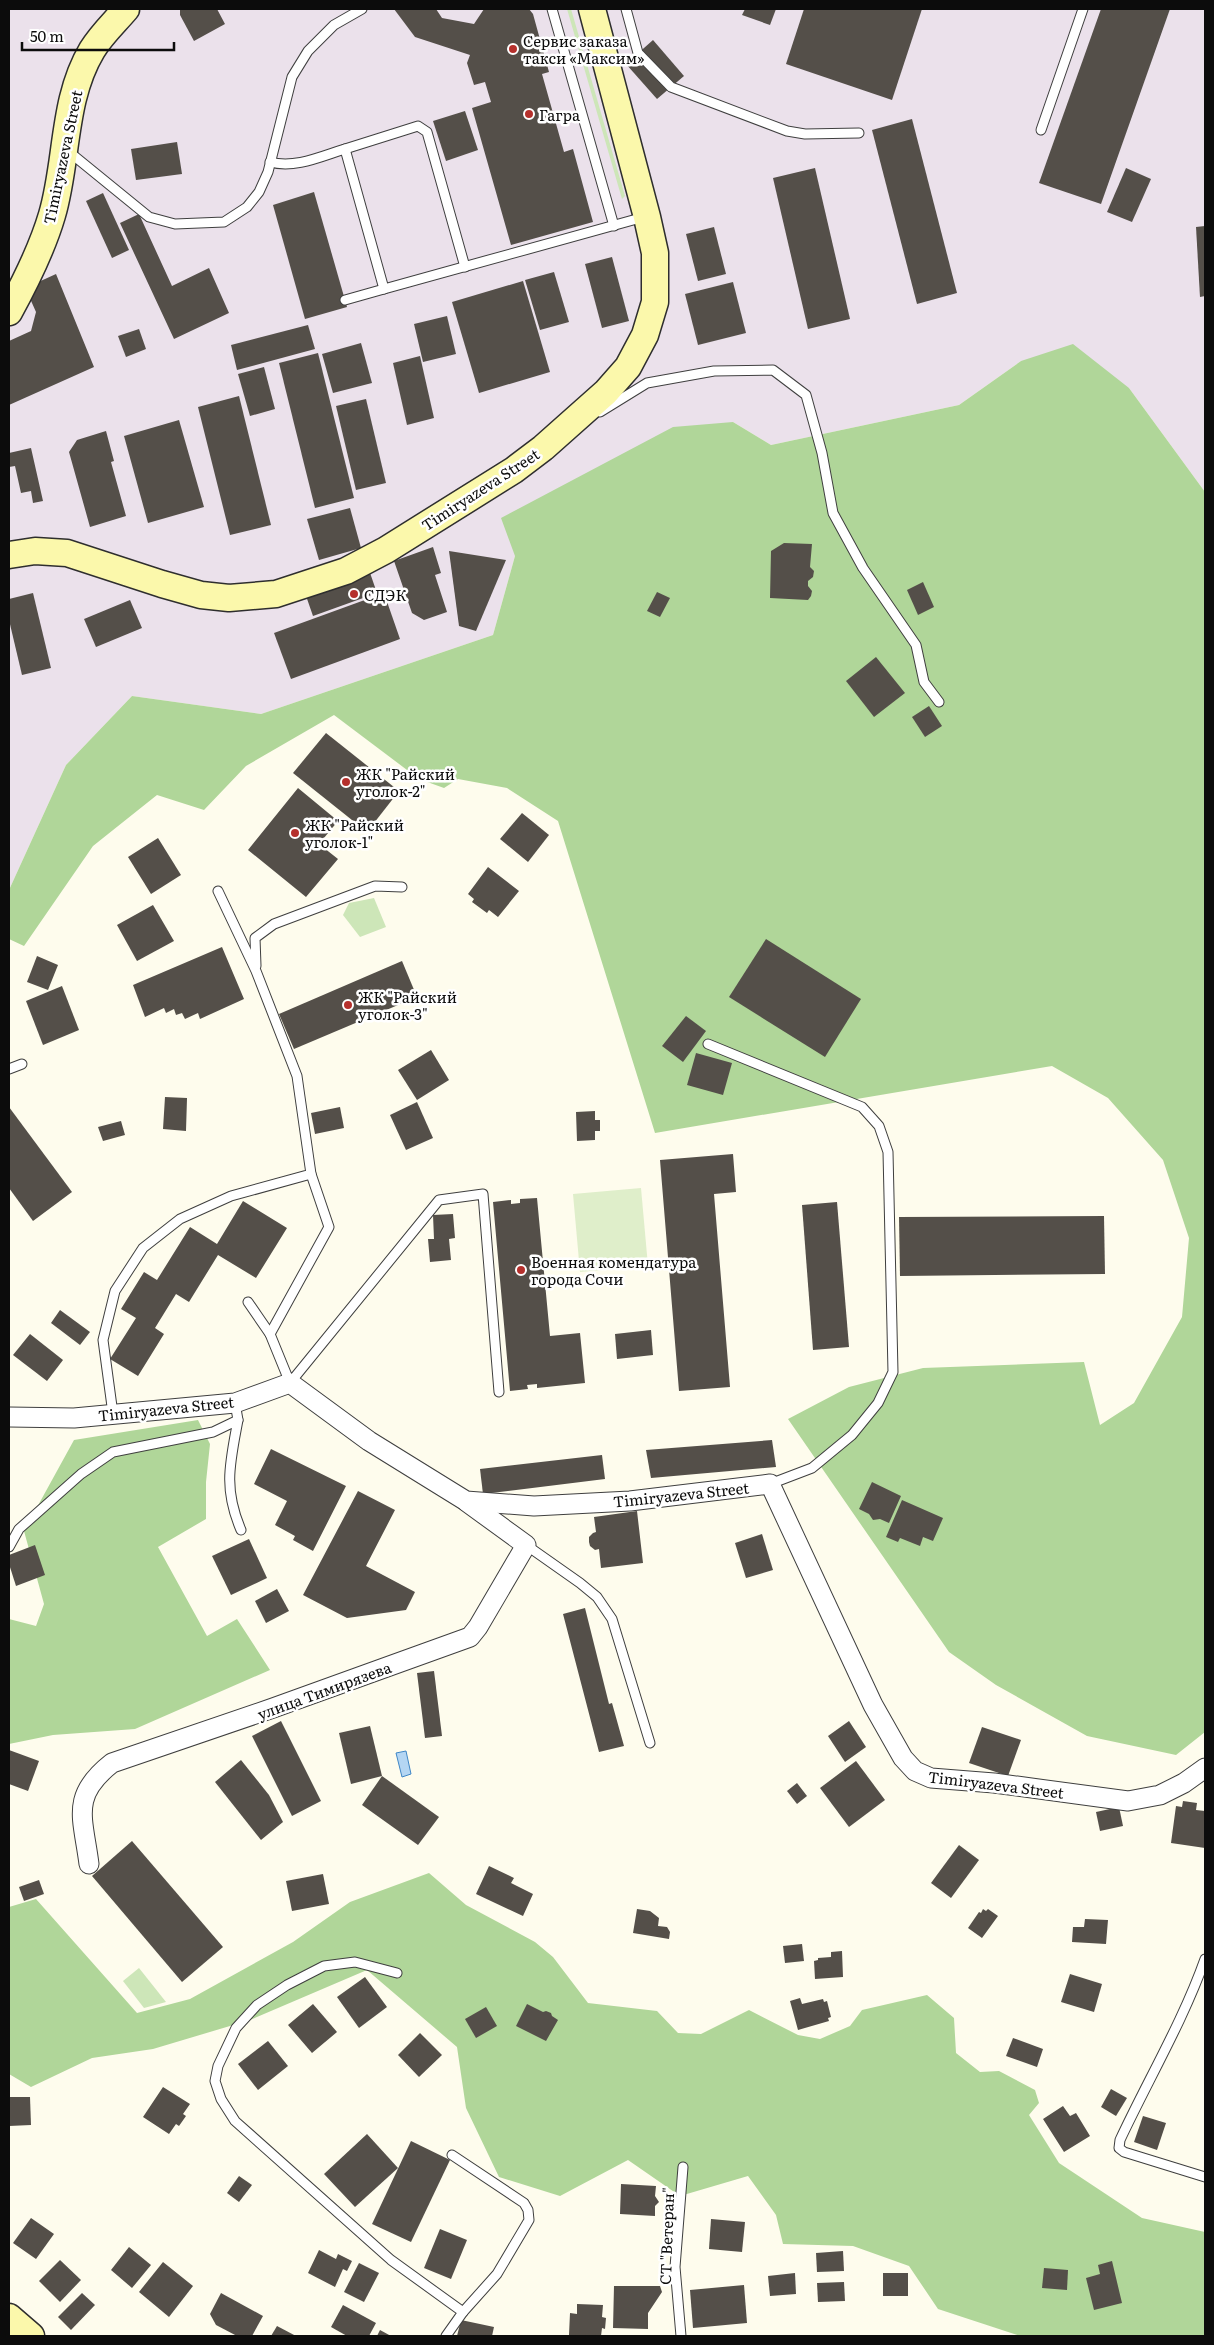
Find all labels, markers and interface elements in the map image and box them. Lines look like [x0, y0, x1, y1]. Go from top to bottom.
scale bar [22, 20, 175, 52]
text: 50 m [30, 24, 64, 47]
place label: Сервис заказа такси «Максим» [523, 29, 645, 69]
marker: Сервис заказа такси «Максим» [507, 43, 519, 55]
street label: Timiryazeva Street [37, 88, 87, 226]
place label: Гагра [539, 103, 581, 126]
marker: Гагра [523, 108, 535, 120]
street label: Timiryazeva Street [416, 442, 544, 536]
place label: СДЭК [364, 583, 406, 606]
marker: СДЭК [348, 588, 360, 600]
place label: ЖК "Райский уголок-2" [356, 762, 455, 802]
marker: ЖК "Райский уголок-2" [340, 776, 352, 788]
place label: ЖК "Райский уголок-1" [305, 813, 404, 853]
marker: ЖК "Райский уголок-1" [289, 827, 301, 839]
place label: ЖК "Райский уголок-3" [358, 985, 457, 1025]
marker: ЖК "Райский уголок-3" [342, 999, 354, 1011]
place label: Военная комендатура города Сочи [531, 1250, 697, 1290]
marker: Военная комендатура города Сочи [515, 1264, 527, 1276]
street label: Timiryazeva Street [97, 1389, 235, 1427]
street label: Timiryazeva Street [612, 1475, 750, 1513]
street label: улица Тимирязева [254, 1655, 395, 1725]
street label: Timiryazeva Street [927, 1764, 1065, 1804]
street label: СТ "Ветеран" [653, 2187, 679, 2285]

